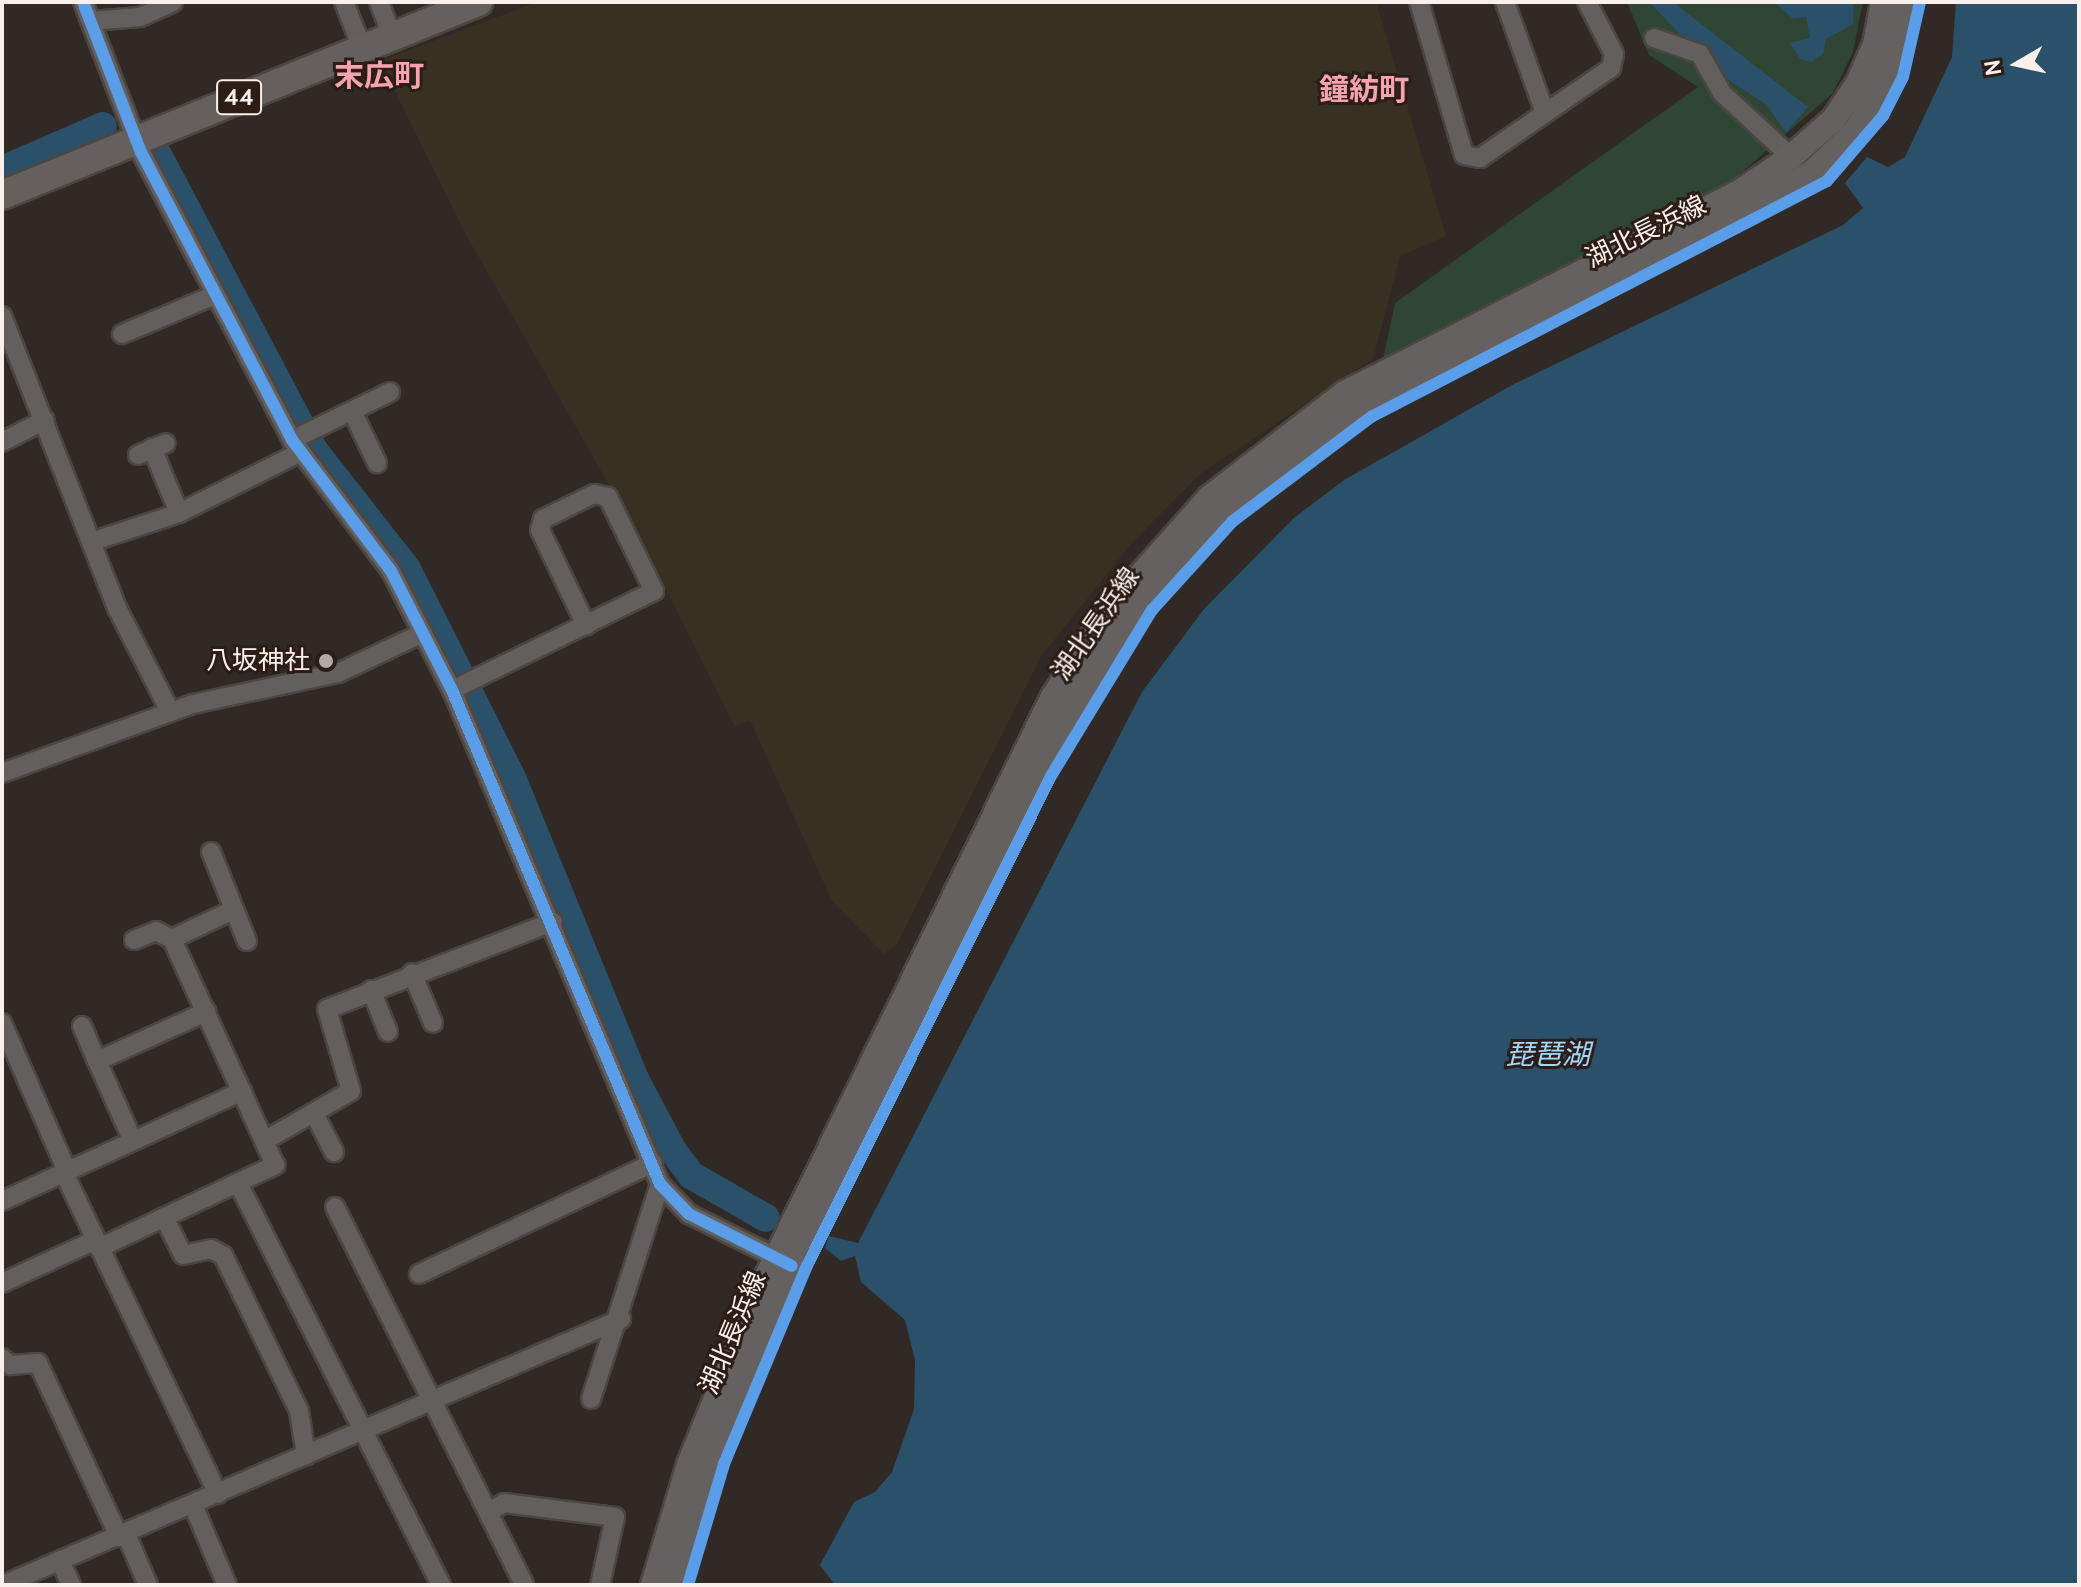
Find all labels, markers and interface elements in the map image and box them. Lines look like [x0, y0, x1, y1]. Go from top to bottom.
north arrow [1977, 24, 2057, 104]
district label: 末広町 [334, 58, 424, 94]
text: N [1978, 58, 2007, 78]
district label: 鐘紡町 [1319, 72, 1409, 108]
road number: 44 [215, 77, 263, 117]
street label: 湖北長浜線 [1581, 189, 1711, 275]
street label: 湖北長浜線 [1046, 562, 1146, 686]
place label: 八坂神社 [206, 645, 310, 677]
marker: 八坂神社 [317, 652, 335, 670]
water label: 琵琶湖 [1506, 1037, 1590, 1071]
street label: 湖北長浜線 [693, 1267, 773, 1399]

